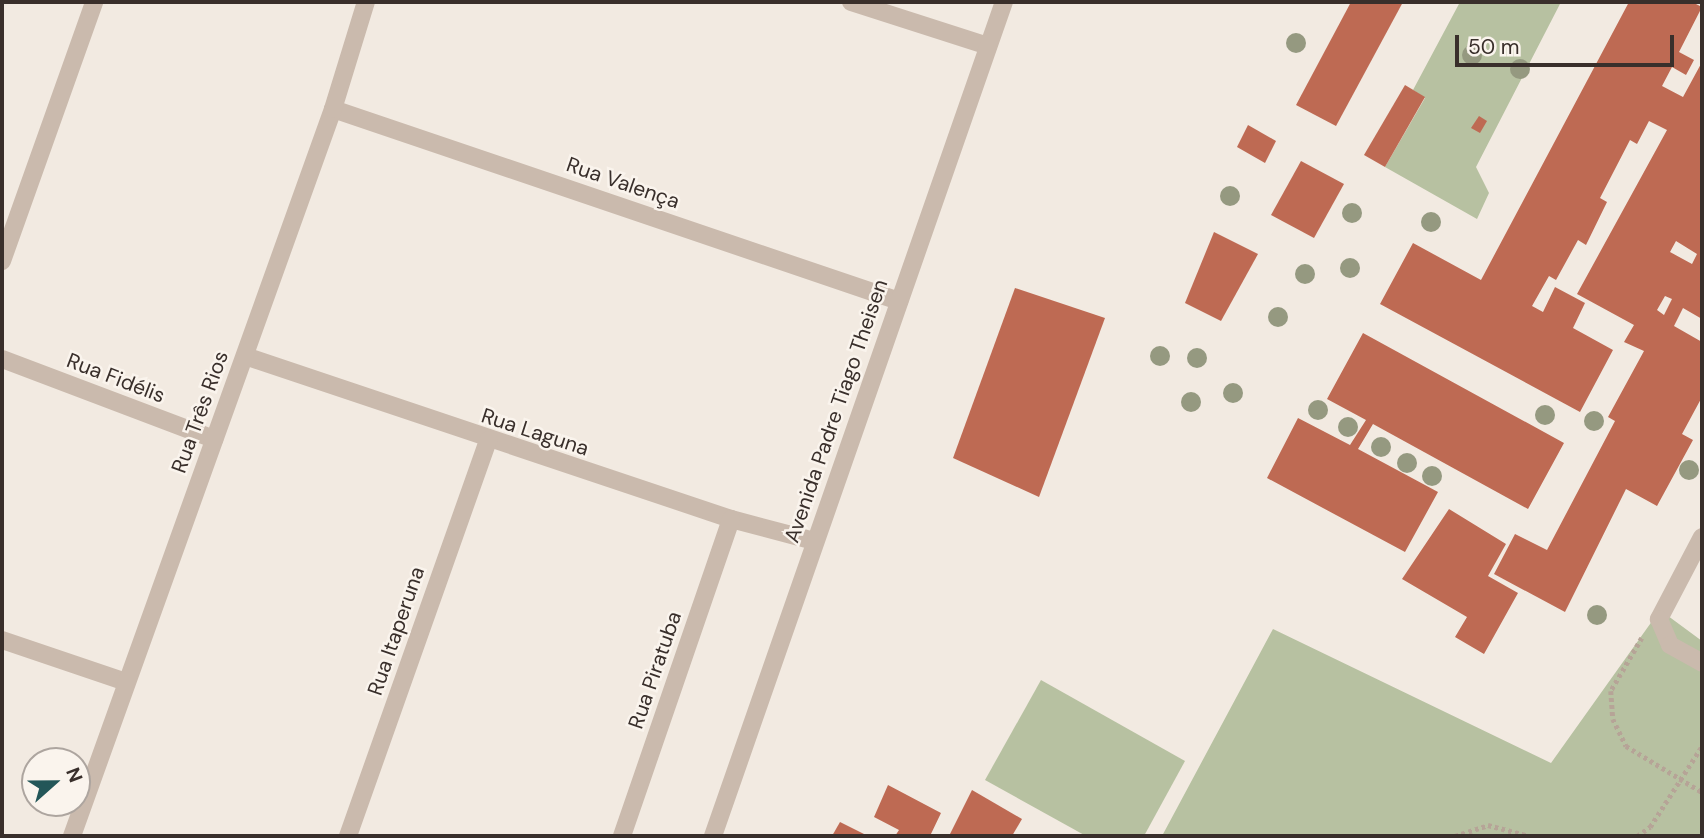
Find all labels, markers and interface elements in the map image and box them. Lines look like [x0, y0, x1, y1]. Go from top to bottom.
scale bar [1459, 21, 1678, 65]
text: 50 m [1468, 33, 1519, 61]
street label: Rua Valença [563, 152, 683, 214]
street label: Avenida Padre Tiago Theisen [779, 276, 893, 546]
street label: Rua Fidélis [63, 348, 169, 408]
street label: Rua Três Rios [166, 348, 234, 476]
street label: Rua Laguna [478, 403, 592, 461]
street label: Rua Itaperuna [362, 563, 430, 699]
street label: Rua Piratuba [623, 608, 687, 732]
north arrow [21, 747, 91, 817]
text: N [60, 764, 88, 786]

